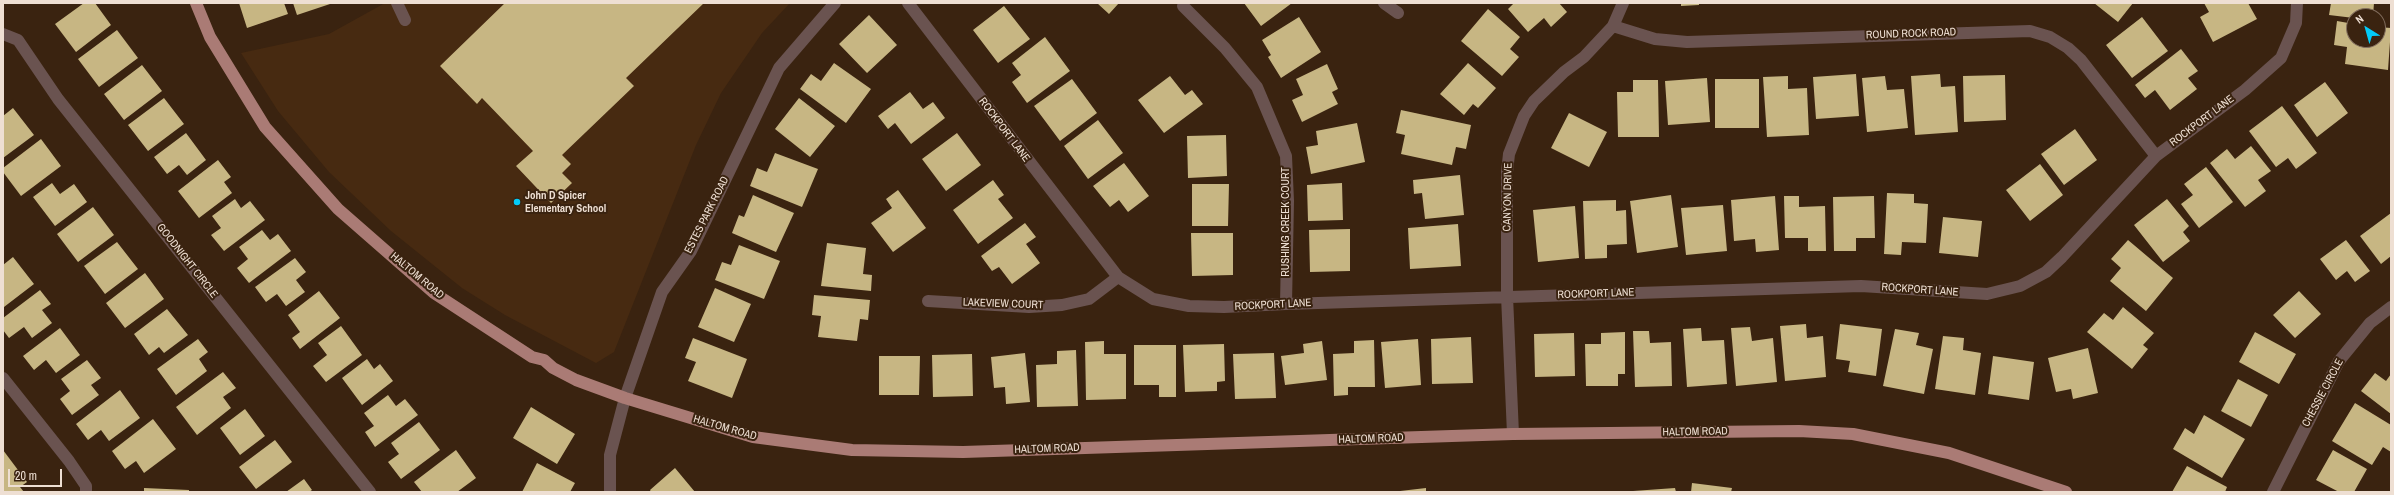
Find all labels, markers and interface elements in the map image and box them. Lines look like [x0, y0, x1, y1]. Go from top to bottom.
north arrow [2346, 8, 2386, 48]
text: N [2353, 12, 2366, 27]
street label: ROUND ROCK ROAD [1866, 26, 1956, 42]
street label: ROCKPORT LANE [2167, 93, 2237, 149]
street label: ROCKPORT LANE [976, 95, 1032, 165]
street label: CANYON DRIVE [1501, 163, 1515, 231]
street label: RUSHING CREEK COURT [1279, 167, 1293, 277]
street label: ESTES PARK ROAD [682, 174, 732, 256]
place label: John D Spicer Elementary School [525, 189, 606, 215]
marker: John D Spicer Elementary School [512, 197, 522, 207]
street label: GOODNIGHT CIRCLE [154, 221, 220, 301]
street label: HALTOM ROAD [388, 250, 446, 302]
street label: ROCKPORT LANE [1881, 281, 1959, 299]
street label: ROCKPORT LANE [1557, 286, 1635, 302]
street label: LAKEVIEW COURT [963, 296, 1043, 312]
street label: ROCKPORT LANE [1234, 296, 1312, 314]
street label: CHESSIE CIRCLE [2300, 357, 2346, 429]
street label: HALTOM ROAD [692, 413, 758, 443]
street label: HALTOM ROAD [1662, 425, 1728, 439]
street label: HALTOM ROAD [1338, 431, 1404, 447]
street label: HALTOM ROAD [1014, 441, 1080, 457]
scale bar [10, 461, 64, 487]
text: 20 m [15, 468, 37, 484]

